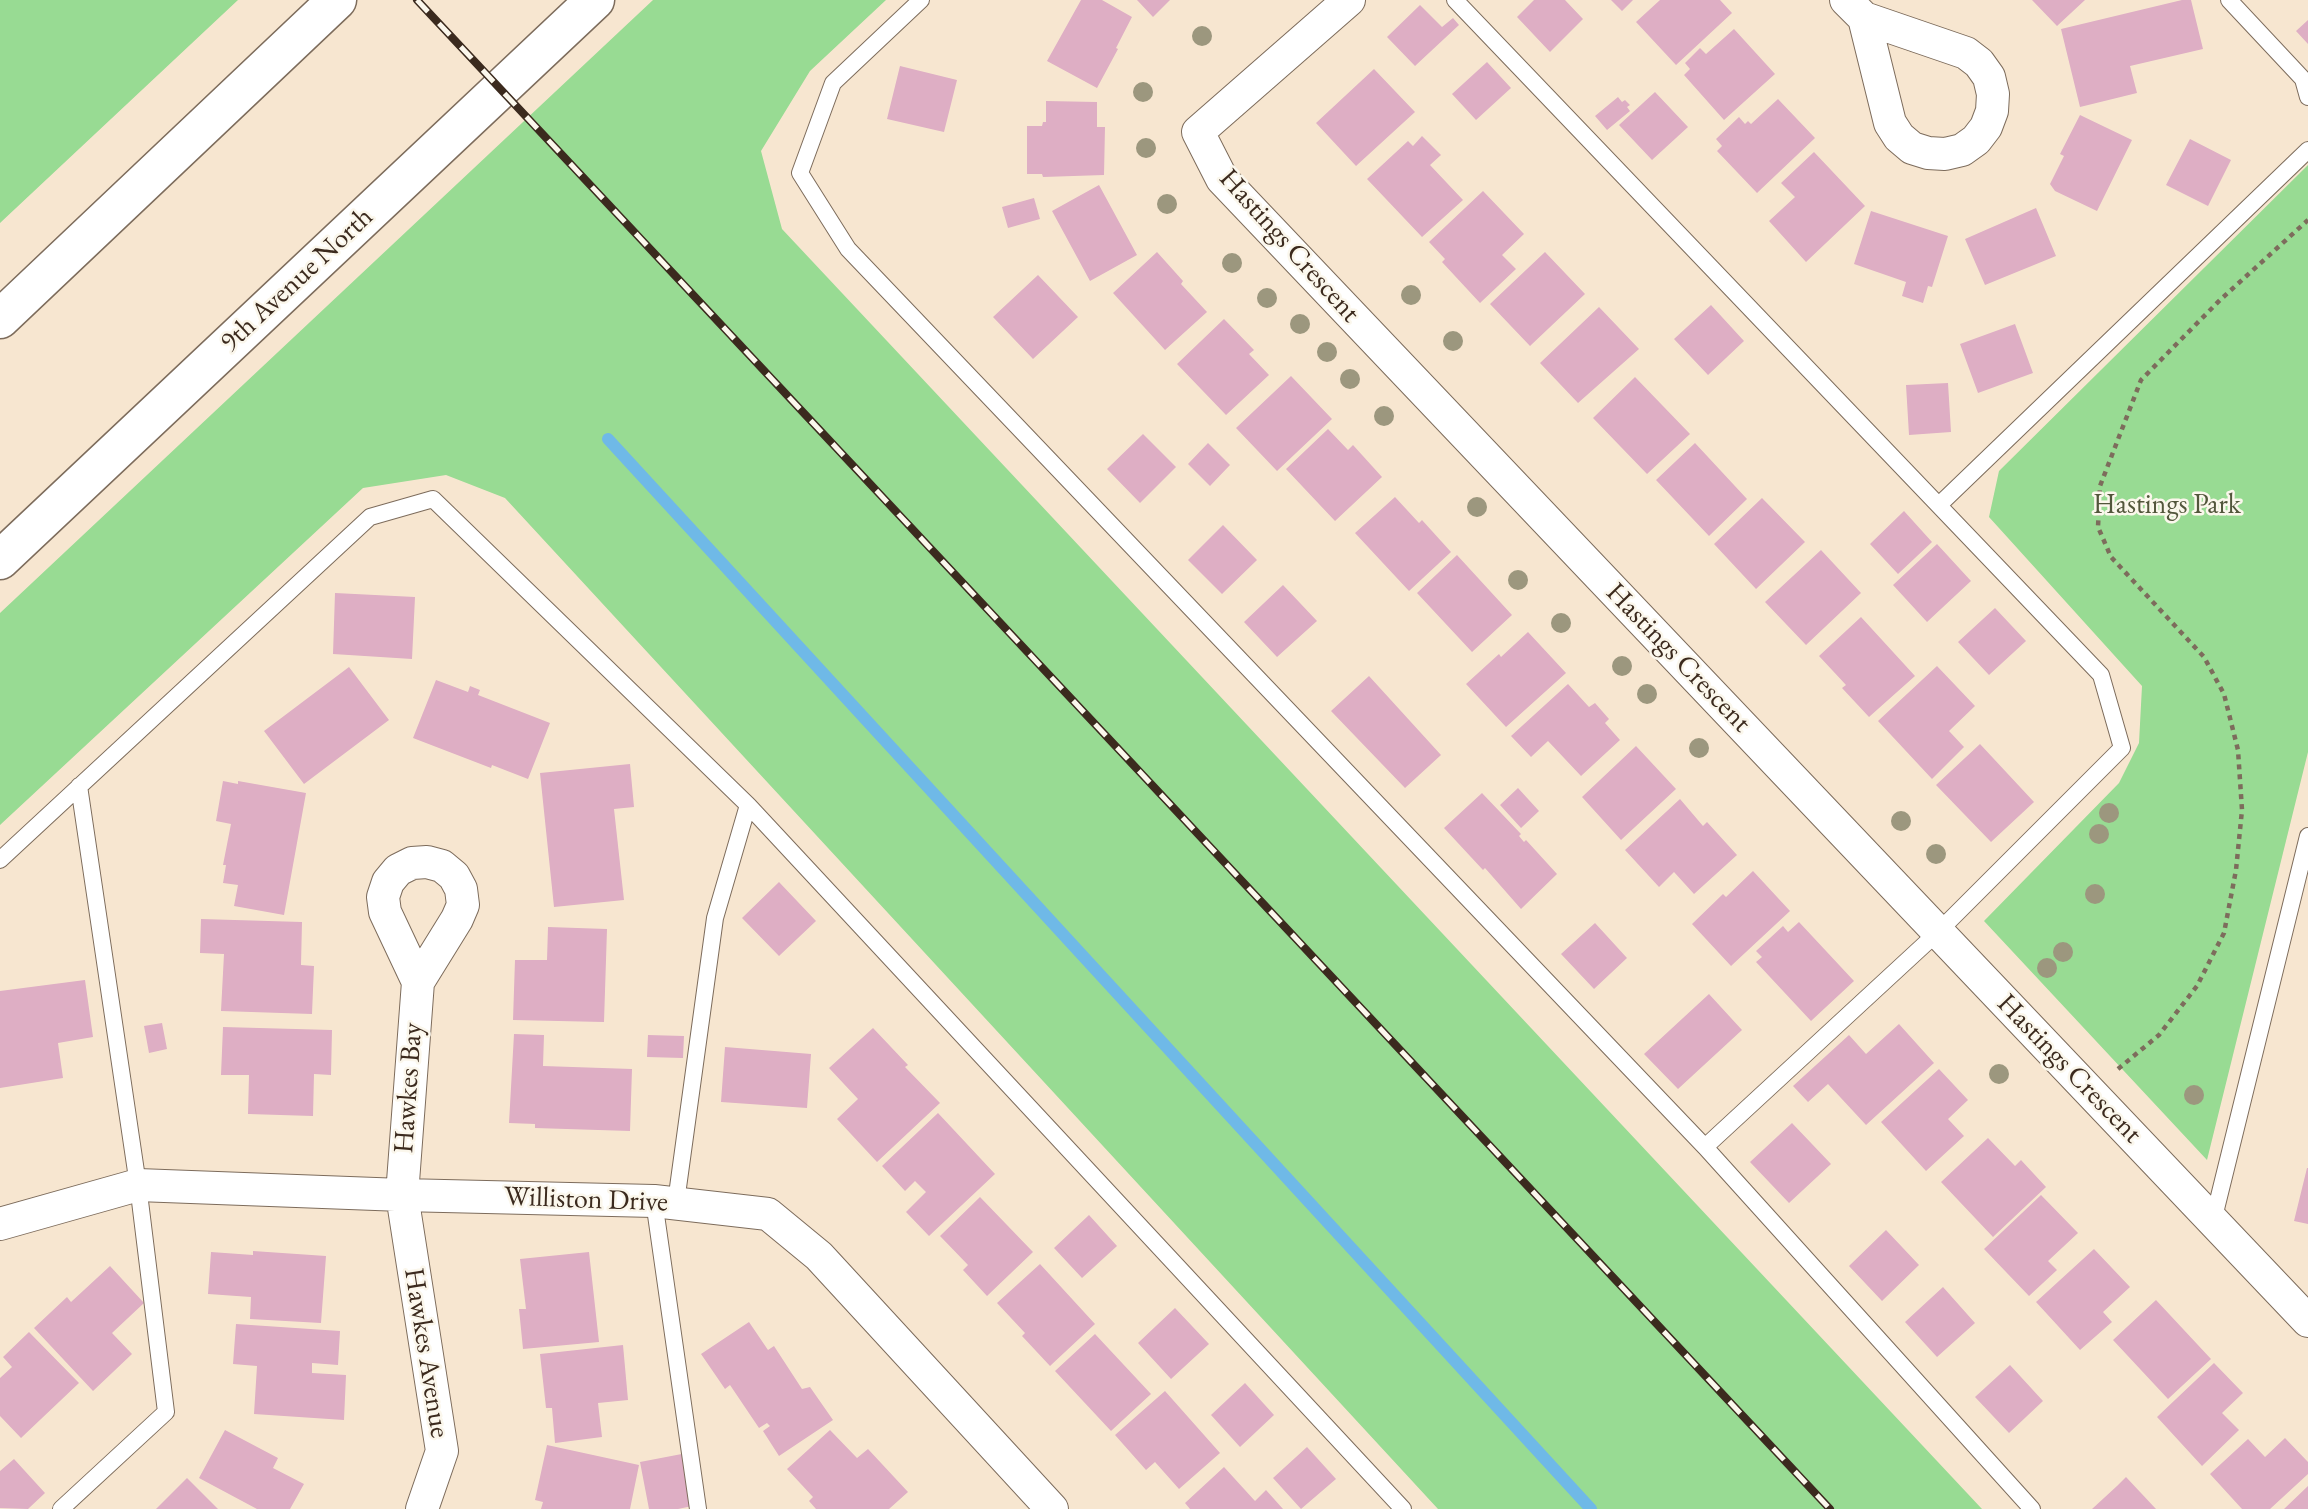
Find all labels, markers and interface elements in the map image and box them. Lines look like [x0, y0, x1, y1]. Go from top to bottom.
street label: Hastings Crescent [1211, 162, 1367, 330]
street label: 9th Avenue North [214, 201, 380, 359]
park label: Hastings Park [2093, 488, 2241, 522]
street label: Hastings Crescent [1598, 576, 1758, 740]
street label: Hastings Crescent [1989, 987, 2149, 1151]
street label: Hawkes Bay [388, 1022, 430, 1154]
street label: Williston Drive [503, 1180, 669, 1220]
street label: Hawkes Avenue [396, 1266, 456, 1440]

